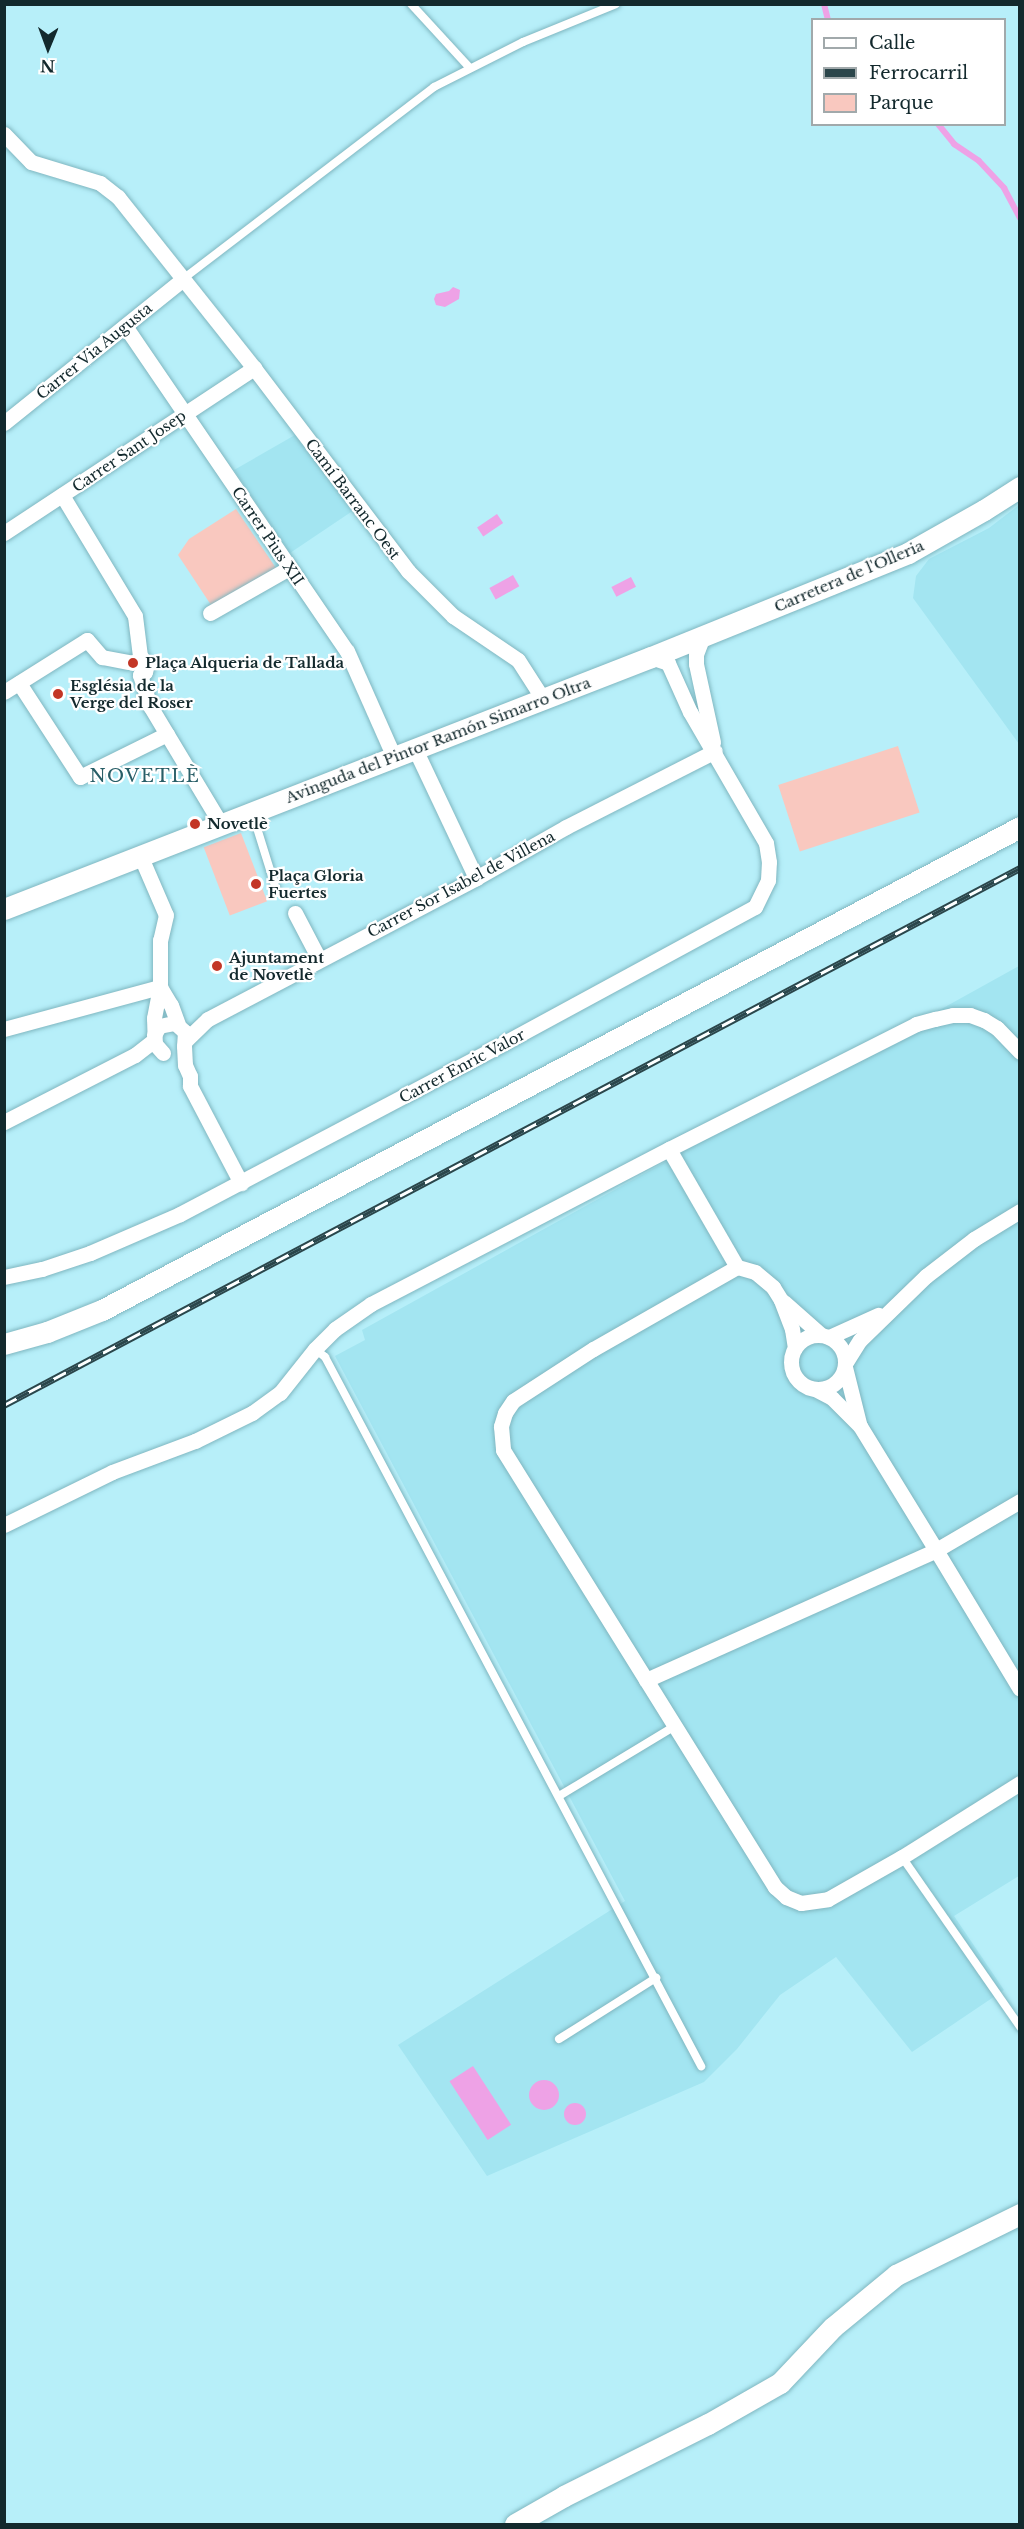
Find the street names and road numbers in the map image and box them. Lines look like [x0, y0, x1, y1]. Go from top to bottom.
street label: Carrer Via Augusta [32, 298, 156, 404]
street label: Carrer Sant Josep [69, 406, 189, 496]
street label: Camí Barranc Oest [302, 435, 404, 563]
street label: Carrer Pius XII [228, 483, 308, 589]
street label: Carretera de l'Olleria [771, 536, 927, 616]
street label: Avinguda del Pintor Ramón Simarro Oltra [283, 673, 593, 807]
street label: Carrer Sor Isabel de Villena [364, 827, 558, 941]
street label: Carrer Enric Valor [396, 1025, 528, 1107]

